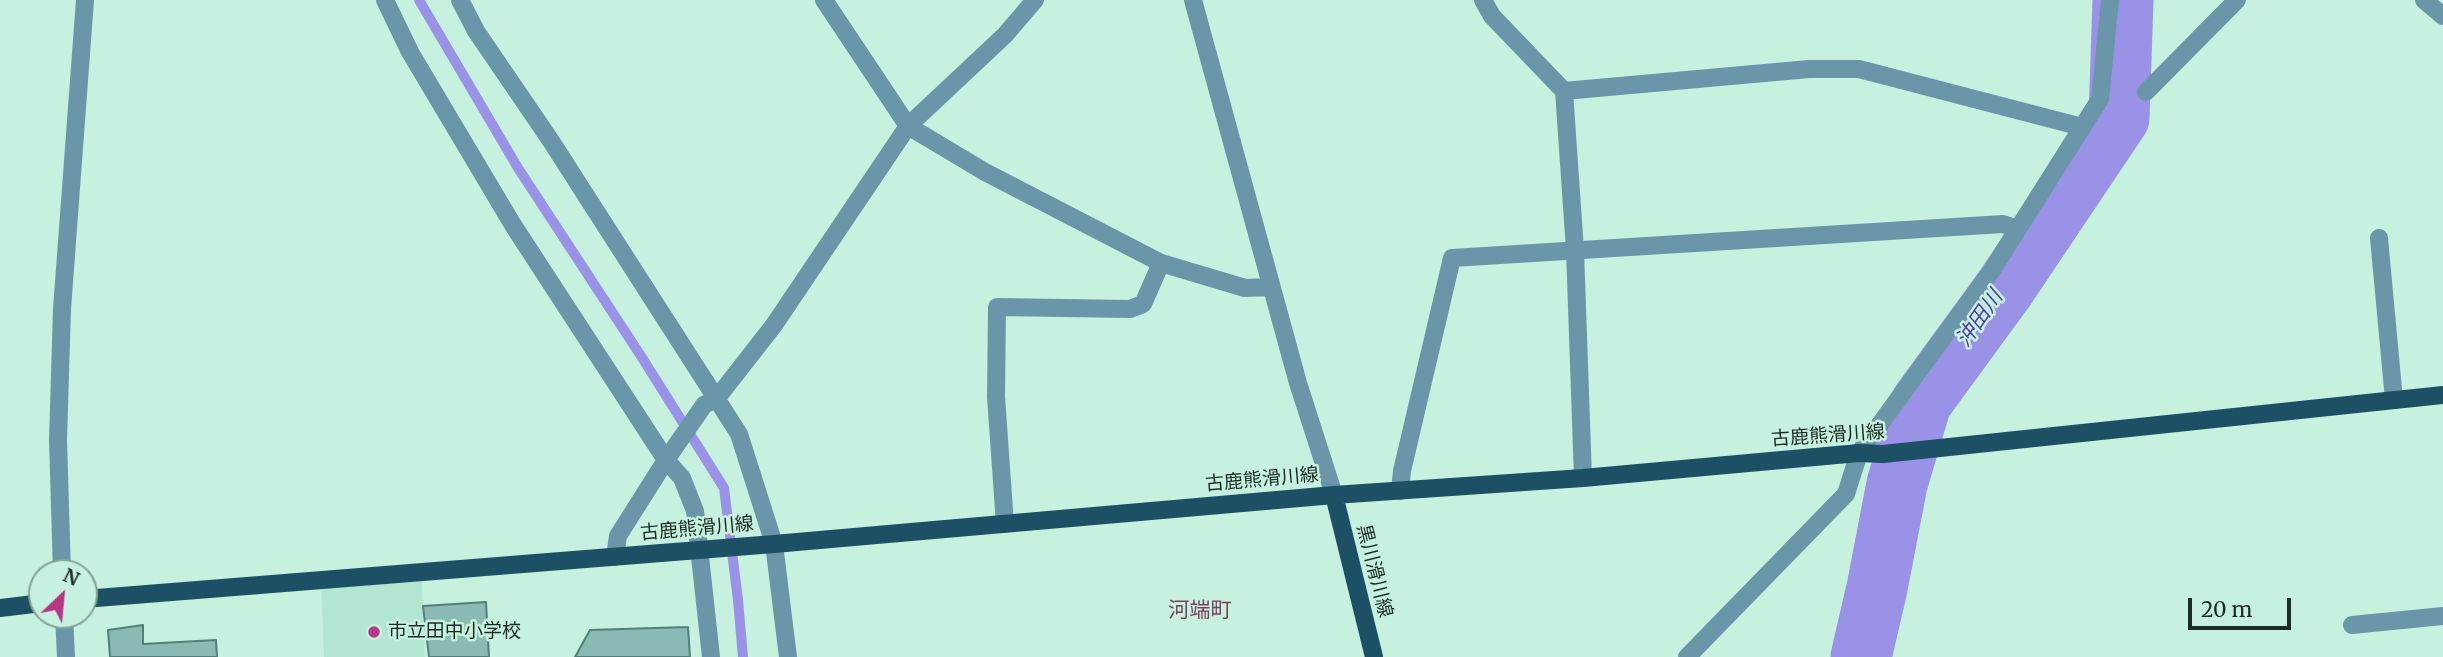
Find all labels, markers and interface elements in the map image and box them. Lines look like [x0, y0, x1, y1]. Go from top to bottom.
water label: 沖田川 [1952, 286, 2008, 352]
street label: 古鹿熊滑川線 [1770, 421, 1886, 451]
street label: 古鹿熊滑川線 [1204, 464, 1320, 496]
street label: 古鹿熊滑川線 [639, 513, 755, 545]
street label: 黒川滑川線 [1351, 522, 1397, 620]
north arrow [28, 559, 98, 629]
text: N [59, 563, 83, 591]
scale bar [2191, 584, 2294, 628]
text: 20 m [2201, 596, 2252, 623]
district label: 河端町 [1169, 598, 1231, 624]
place label: 市立田中小学校 [388, 621, 521, 643]
marker: 市立田中小学校 [366, 624, 382, 640]

